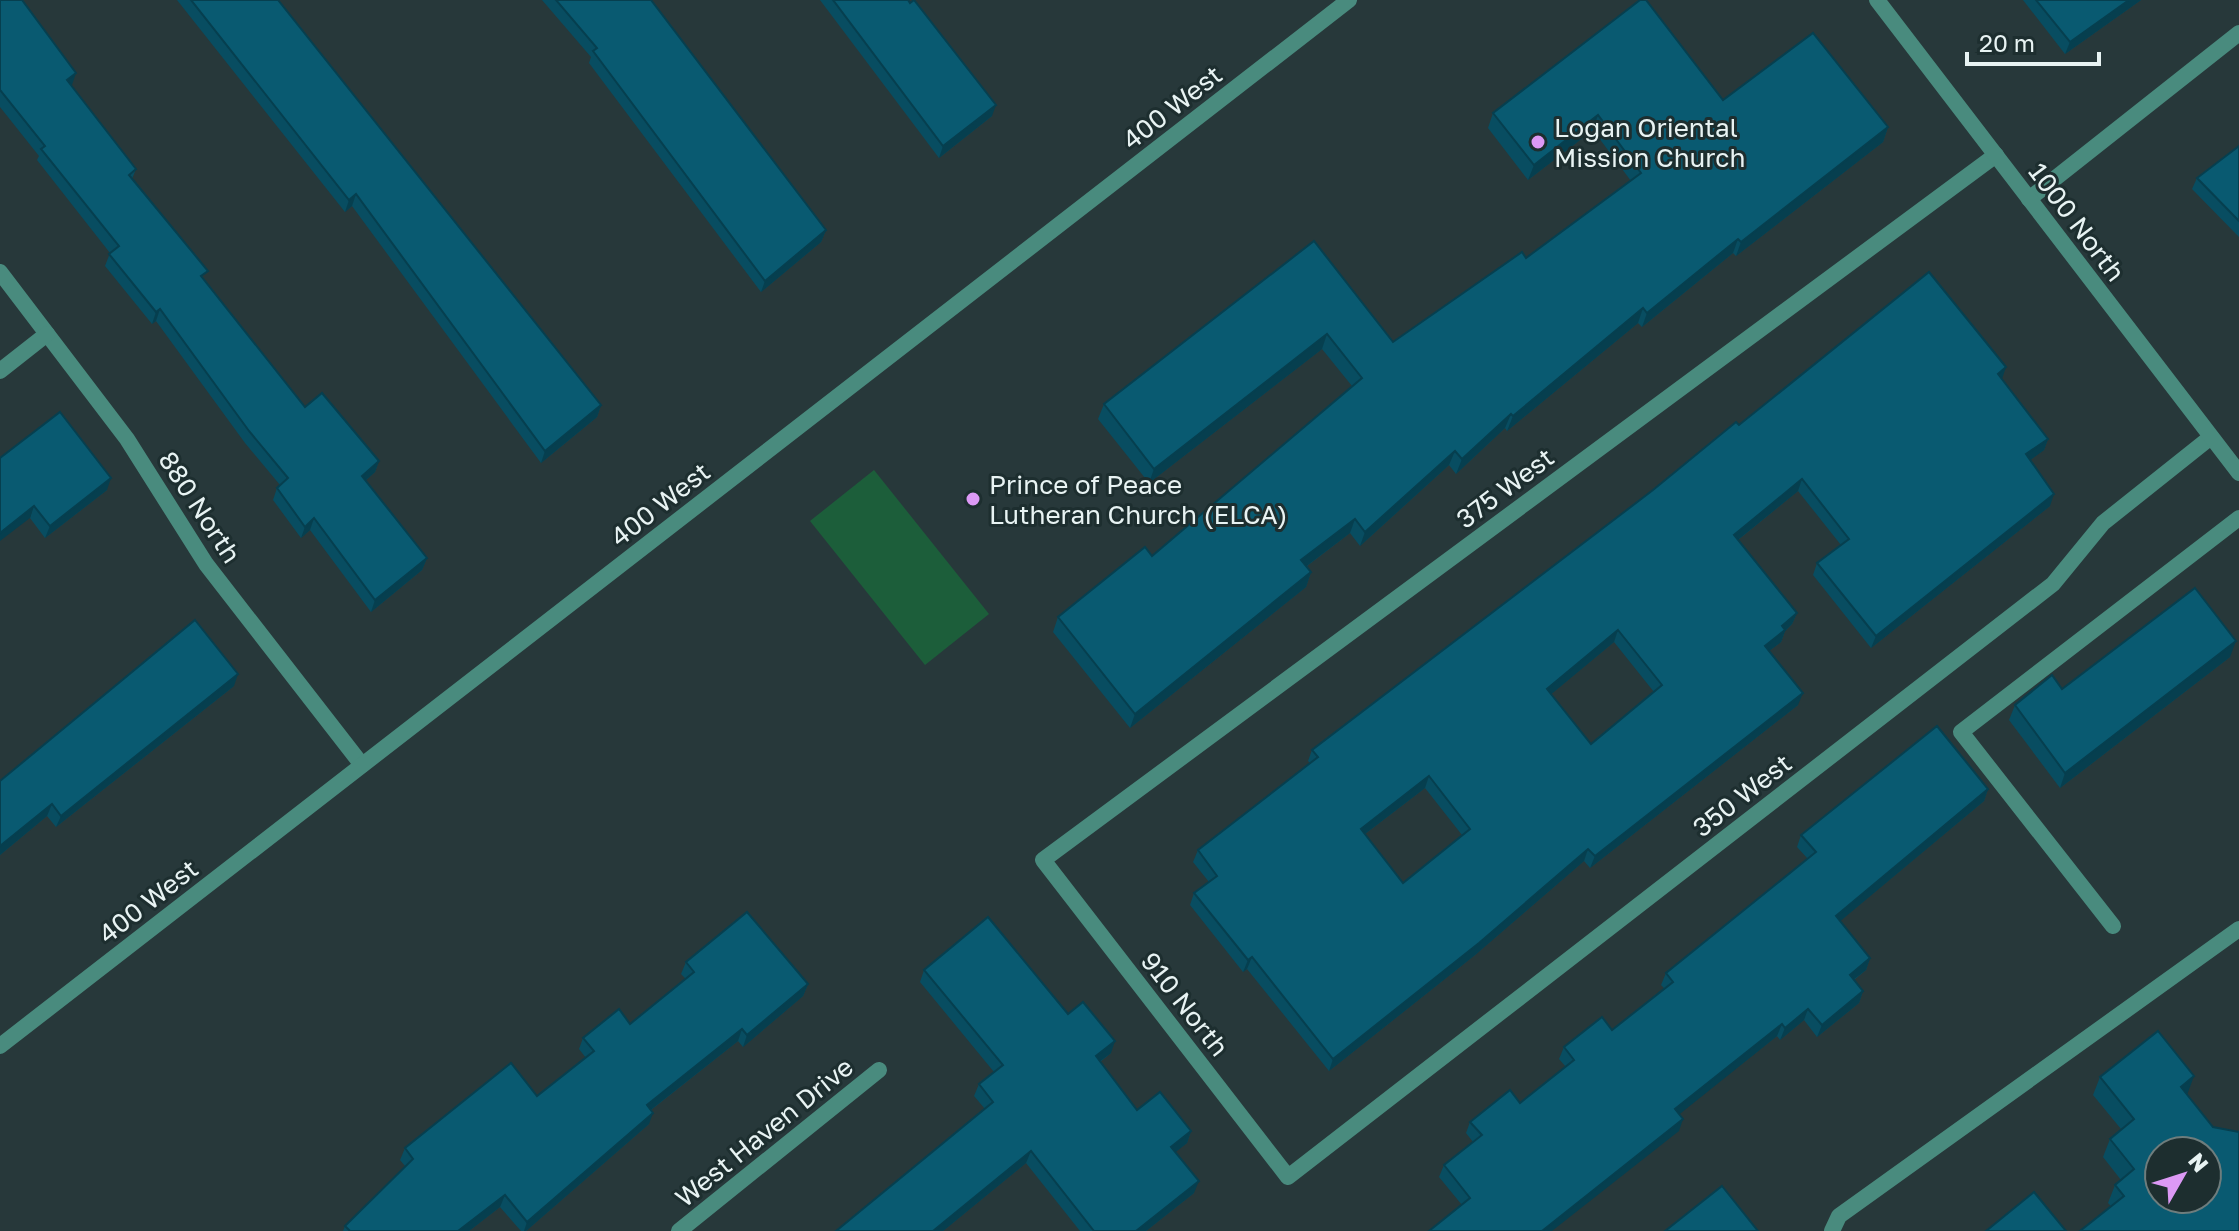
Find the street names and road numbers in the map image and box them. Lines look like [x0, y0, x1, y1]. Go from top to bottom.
street label: 400 West [1116, 59, 1228, 155]
street label: 1000 North [2023, 157, 2131, 287]
street label: 375 West [1450, 441, 1560, 535]
street label: 880 North [152, 445, 248, 569]
street label: 400 West [604, 456, 716, 552]
street label: 350 West [1687, 747, 1797, 843]
street label: 400 West [92, 853, 204, 949]
street label: 910 North [1135, 946, 1235, 1062]
street label: West Haven Drive [669, 1051, 859, 1213]

